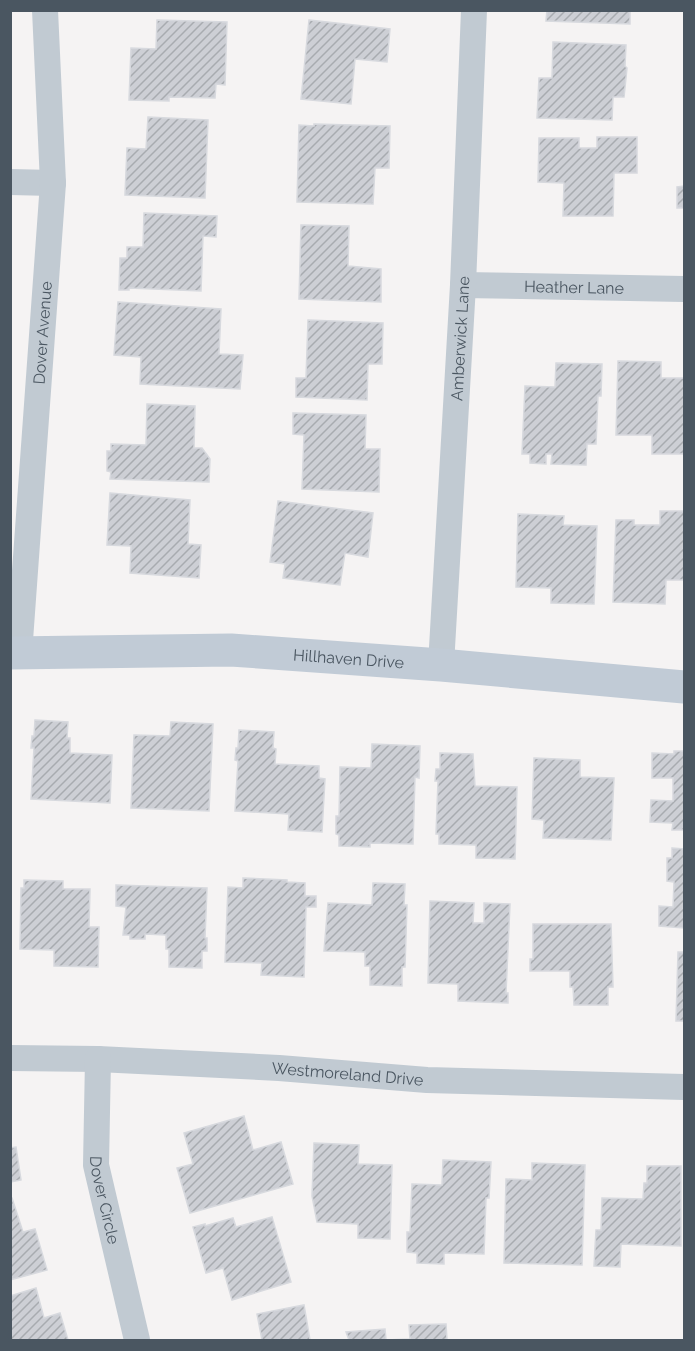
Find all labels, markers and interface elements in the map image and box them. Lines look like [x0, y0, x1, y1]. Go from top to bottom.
street label: Amberwick Lane [447, 276, 473, 402]
street label: Heather Lane [524, 277, 624, 298]
street label: Dover Avenue [29, 281, 56, 385]
street label: Hillhaven Drive [293, 645, 405, 672]
street label: Westmoreland Drive [271, 1058, 424, 1090]
street label: Dover Circle [86, 1156, 123, 1246]

